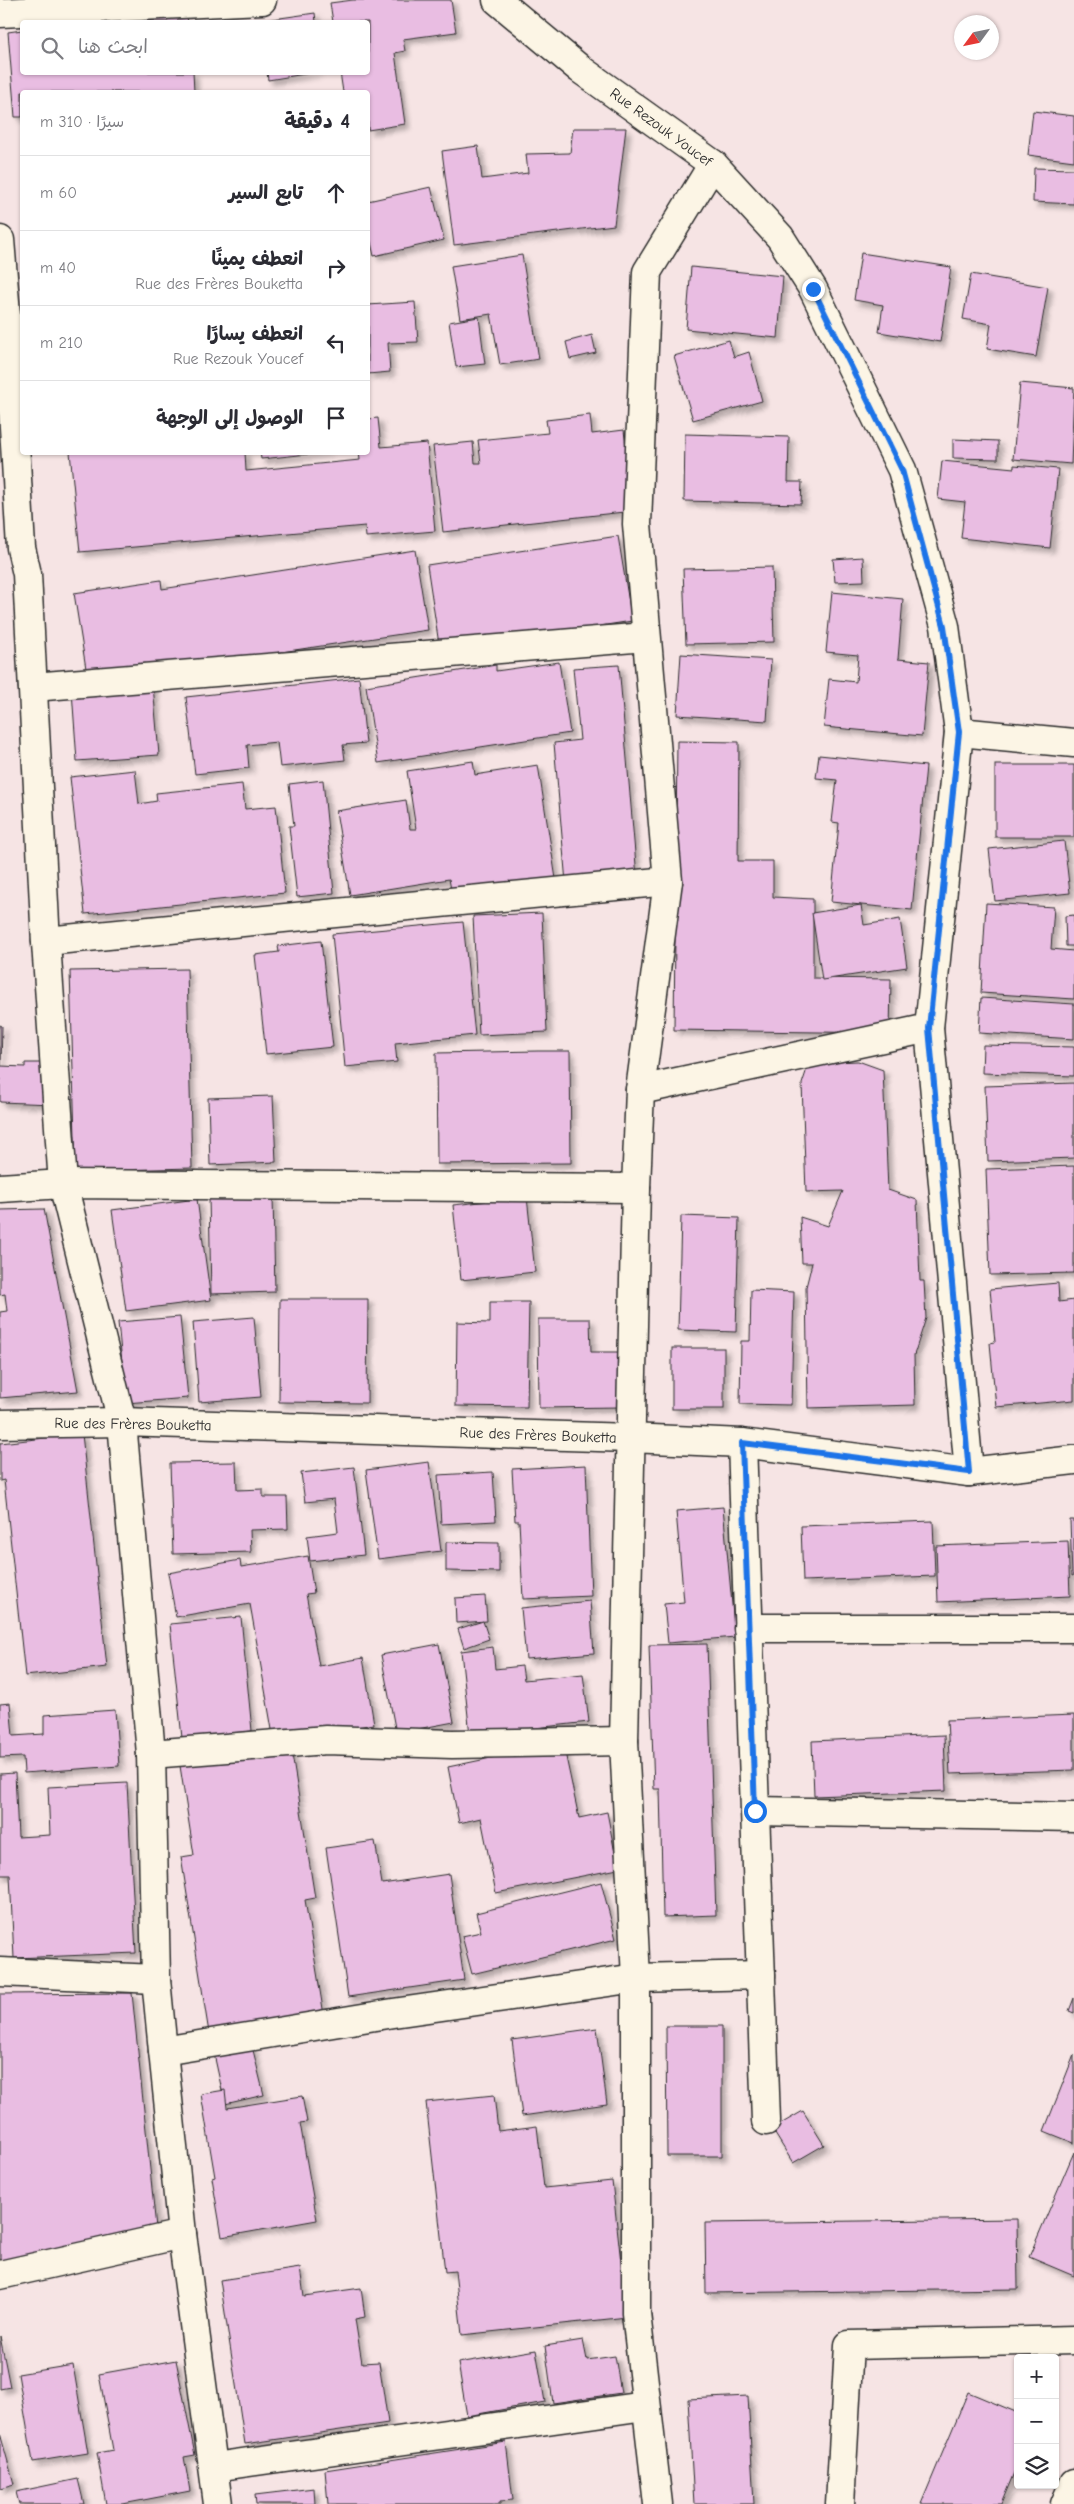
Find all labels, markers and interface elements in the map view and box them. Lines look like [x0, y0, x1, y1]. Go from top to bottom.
north arrow [954, 15, 999, 60]
search box [20, 20, 370, 75]
icon: search [38, 34, 66, 62]
text: ابحث هنا [78, 36, 148, 58]
street label: Rue Rezouk Youcef [606, 84, 716, 171]
text: 4 دقيقة [284, 109, 350, 133]
text: سيرًا · 310 m [40, 113, 124, 131]
icon: ahead [322, 179, 350, 207]
text: تابع السير [229, 182, 303, 204]
text: 60 m [40, 184, 77, 202]
text: انعطف يمينًا [211, 248, 303, 270]
icon: right [322, 254, 350, 282]
text: 40 m [40, 259, 76, 277]
text: Rue des Frères Bouketta [135, 275, 303, 293]
route end [802, 278, 825, 301]
text: انعطف يسارًا [206, 323, 303, 345]
icon: left [322, 329, 350, 357]
text: 210 m [40, 334, 83, 352]
text: Rue Rezouk Youcef [173, 350, 303, 368]
icon: arrive [322, 404, 350, 432]
text: الوصول إلى الوجهة [156, 407, 303, 429]
street label: Rue des Frères Bouketta [54, 1414, 212, 1434]
street label: Rue des Frères Bouketta [459, 1423, 617, 1447]
route start [744, 1800, 767, 1823]
map controls [1014, 2354, 1059, 2489]
button: + [1014, 2354, 1059, 2399]
button: − [1014, 2399, 1059, 2444]
button: layers [1014, 2444, 1059, 2489]

